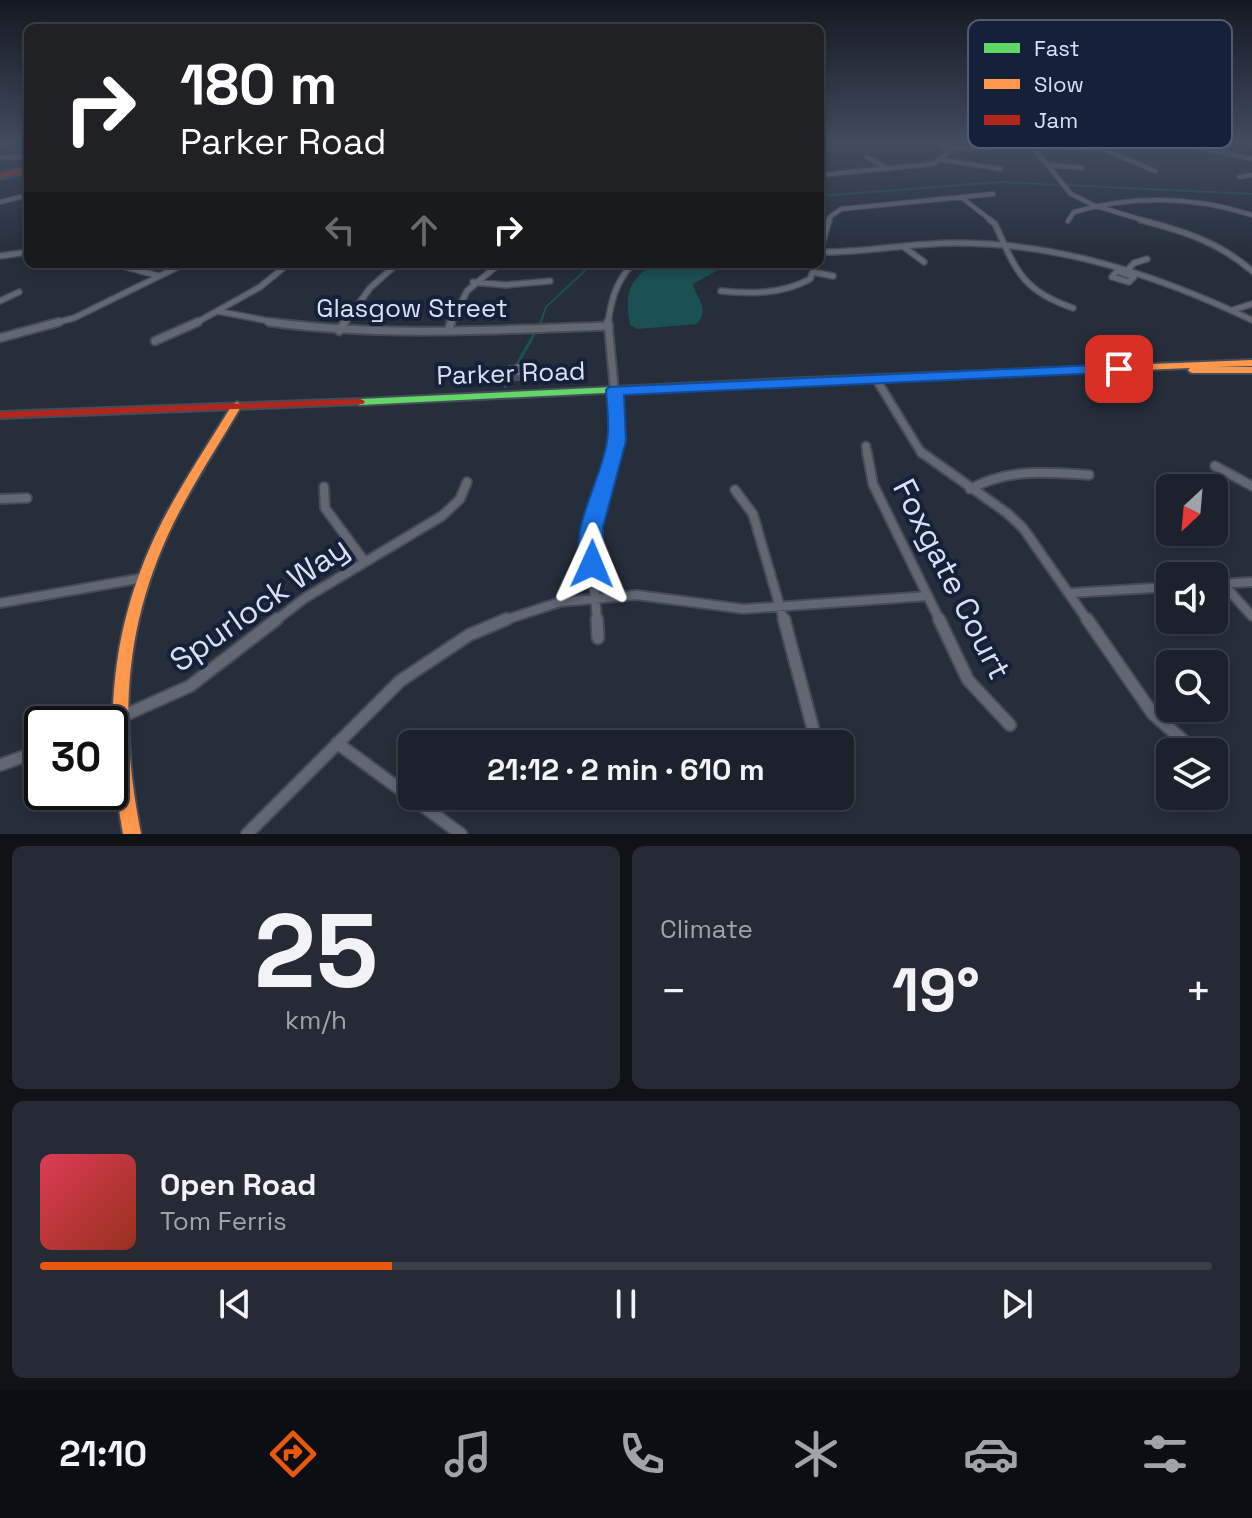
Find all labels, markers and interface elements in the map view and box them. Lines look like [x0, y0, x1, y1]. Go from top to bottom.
legend [968, 20, 1232, 148]
text: Fast [1034, 34, 1080, 62]
text: 180 m [180, 49, 337, 120]
icon: right [48, 56, 152, 160]
text: Slow [1034, 70, 1084, 98]
text: Jam [1034, 106, 1078, 134]
text: Parker Road [180, 119, 386, 165]
icon: left [318, 208, 362, 252]
icon: ahead [402, 208, 446, 252]
icon: right [486, 208, 530, 252]
street label: Glasgow Street [316, 291, 508, 325]
pin [1085, 335, 1153, 403]
icon: arrive [1097, 347, 1141, 391]
street label: Parker Road [436, 353, 586, 393]
street label: Foxgate Court [884, 472, 1020, 686]
north arrow [1156, 474, 1228, 546]
map controls [1156, 474, 1228, 810]
position arrow [550, 522, 634, 606]
street label: Spurlock Way [162, 528, 356, 680]
button: sound [1156, 562, 1228, 634]
button: search [1156, 650, 1228, 722]
speed limit sign: 30 [24, 706, 128, 810]
button: layers [1156, 738, 1228, 810]
text: 21:12 · 2 min · 610 m [487, 750, 765, 789]
text: 25 [254, 885, 378, 1017]
text: Climate [660, 912, 753, 946]
text: 19° [892, 952, 980, 1029]
text: − [660, 963, 687, 1019]
text: + [1185, 963, 1212, 1019]
text: km/h [285, 1003, 347, 1037]
text: Open Road [160, 1165, 316, 1204]
text: Tom Ferris [160, 1204, 287, 1238]
icon: previous [213, 1282, 257, 1326]
icon: pause [604, 1282, 648, 1326]
icon: next [995, 1282, 1039, 1326]
icon: directions [265, 1426, 321, 1482]
icon: music [440, 1426, 496, 1482]
icon: phone [614, 1426, 670, 1482]
icon: climate [788, 1426, 844, 1482]
icon: car [963, 1426, 1019, 1482]
icon: filters [1137, 1426, 1193, 1482]
text: 21:10 [59, 1431, 147, 1477]

